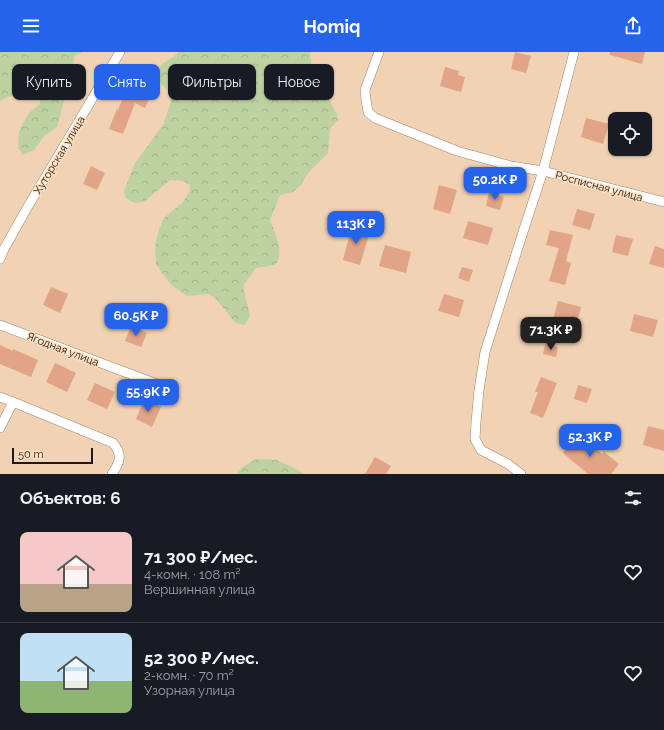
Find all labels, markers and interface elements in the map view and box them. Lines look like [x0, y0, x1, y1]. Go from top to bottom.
icon: menu [20, 15, 42, 37]
icon: share [622, 15, 644, 37]
text: Homiq [304, 16, 360, 37]
chip: Купить [12, 64, 86, 100]
chip: Снять [94, 64, 160, 100]
chip: Фильтры [168, 64, 256, 100]
chip: Новое [264, 64, 334, 100]
map controls [608, 112, 652, 156]
button: locate [608, 112, 652, 156]
street label: Хуторская улица [31, 114, 88, 197]
pin: 50.2K ₽ [458, 167, 532, 201]
street label: Росписная улица [554, 169, 644, 204]
text: 50.2K ₽ [473, 172, 517, 187]
pin: 113K ₽ [323, 211, 389, 245]
text: 113K ₽ [336, 216, 376, 231]
pin: 60.5K ₽ [99, 303, 173, 337]
text: 60.5K ₽ [113, 308, 159, 323]
pin: 71.3K ₽ [514, 317, 588, 351]
text: 71.3K ₽ [529, 322, 573, 337]
street label: Ягодная улица [25, 330, 101, 369]
pin: 55.9K ₽ [111, 379, 185, 413]
text: 55.9K ₽ [126, 384, 170, 399]
pin: 52.3K ₽ [553, 424, 627, 458]
text: 52.3K ₽ [568, 429, 612, 444]
scale bar [12, 446, 93, 465]
text: 50 m [18, 448, 44, 461]
icon: filters [622, 487, 644, 509]
text: Объектов: 6 [20, 488, 121, 508]
text: 71 300 ₽/мес. [144, 547, 258, 567]
icon: home [52, 548, 100, 596]
icon: heart [622, 561, 644, 583]
text: 4-комн. · 108 m² [144, 567, 240, 582]
text: Вершинная улица [144, 582, 255, 597]
text: 52 300 ₽/мес. [144, 648, 259, 668]
icon: home [52, 649, 100, 697]
icon: heart [622, 662, 644, 684]
text: 2-комн. · 70 m² [144, 668, 234, 683]
text: Узорная улица [144, 683, 235, 698]

